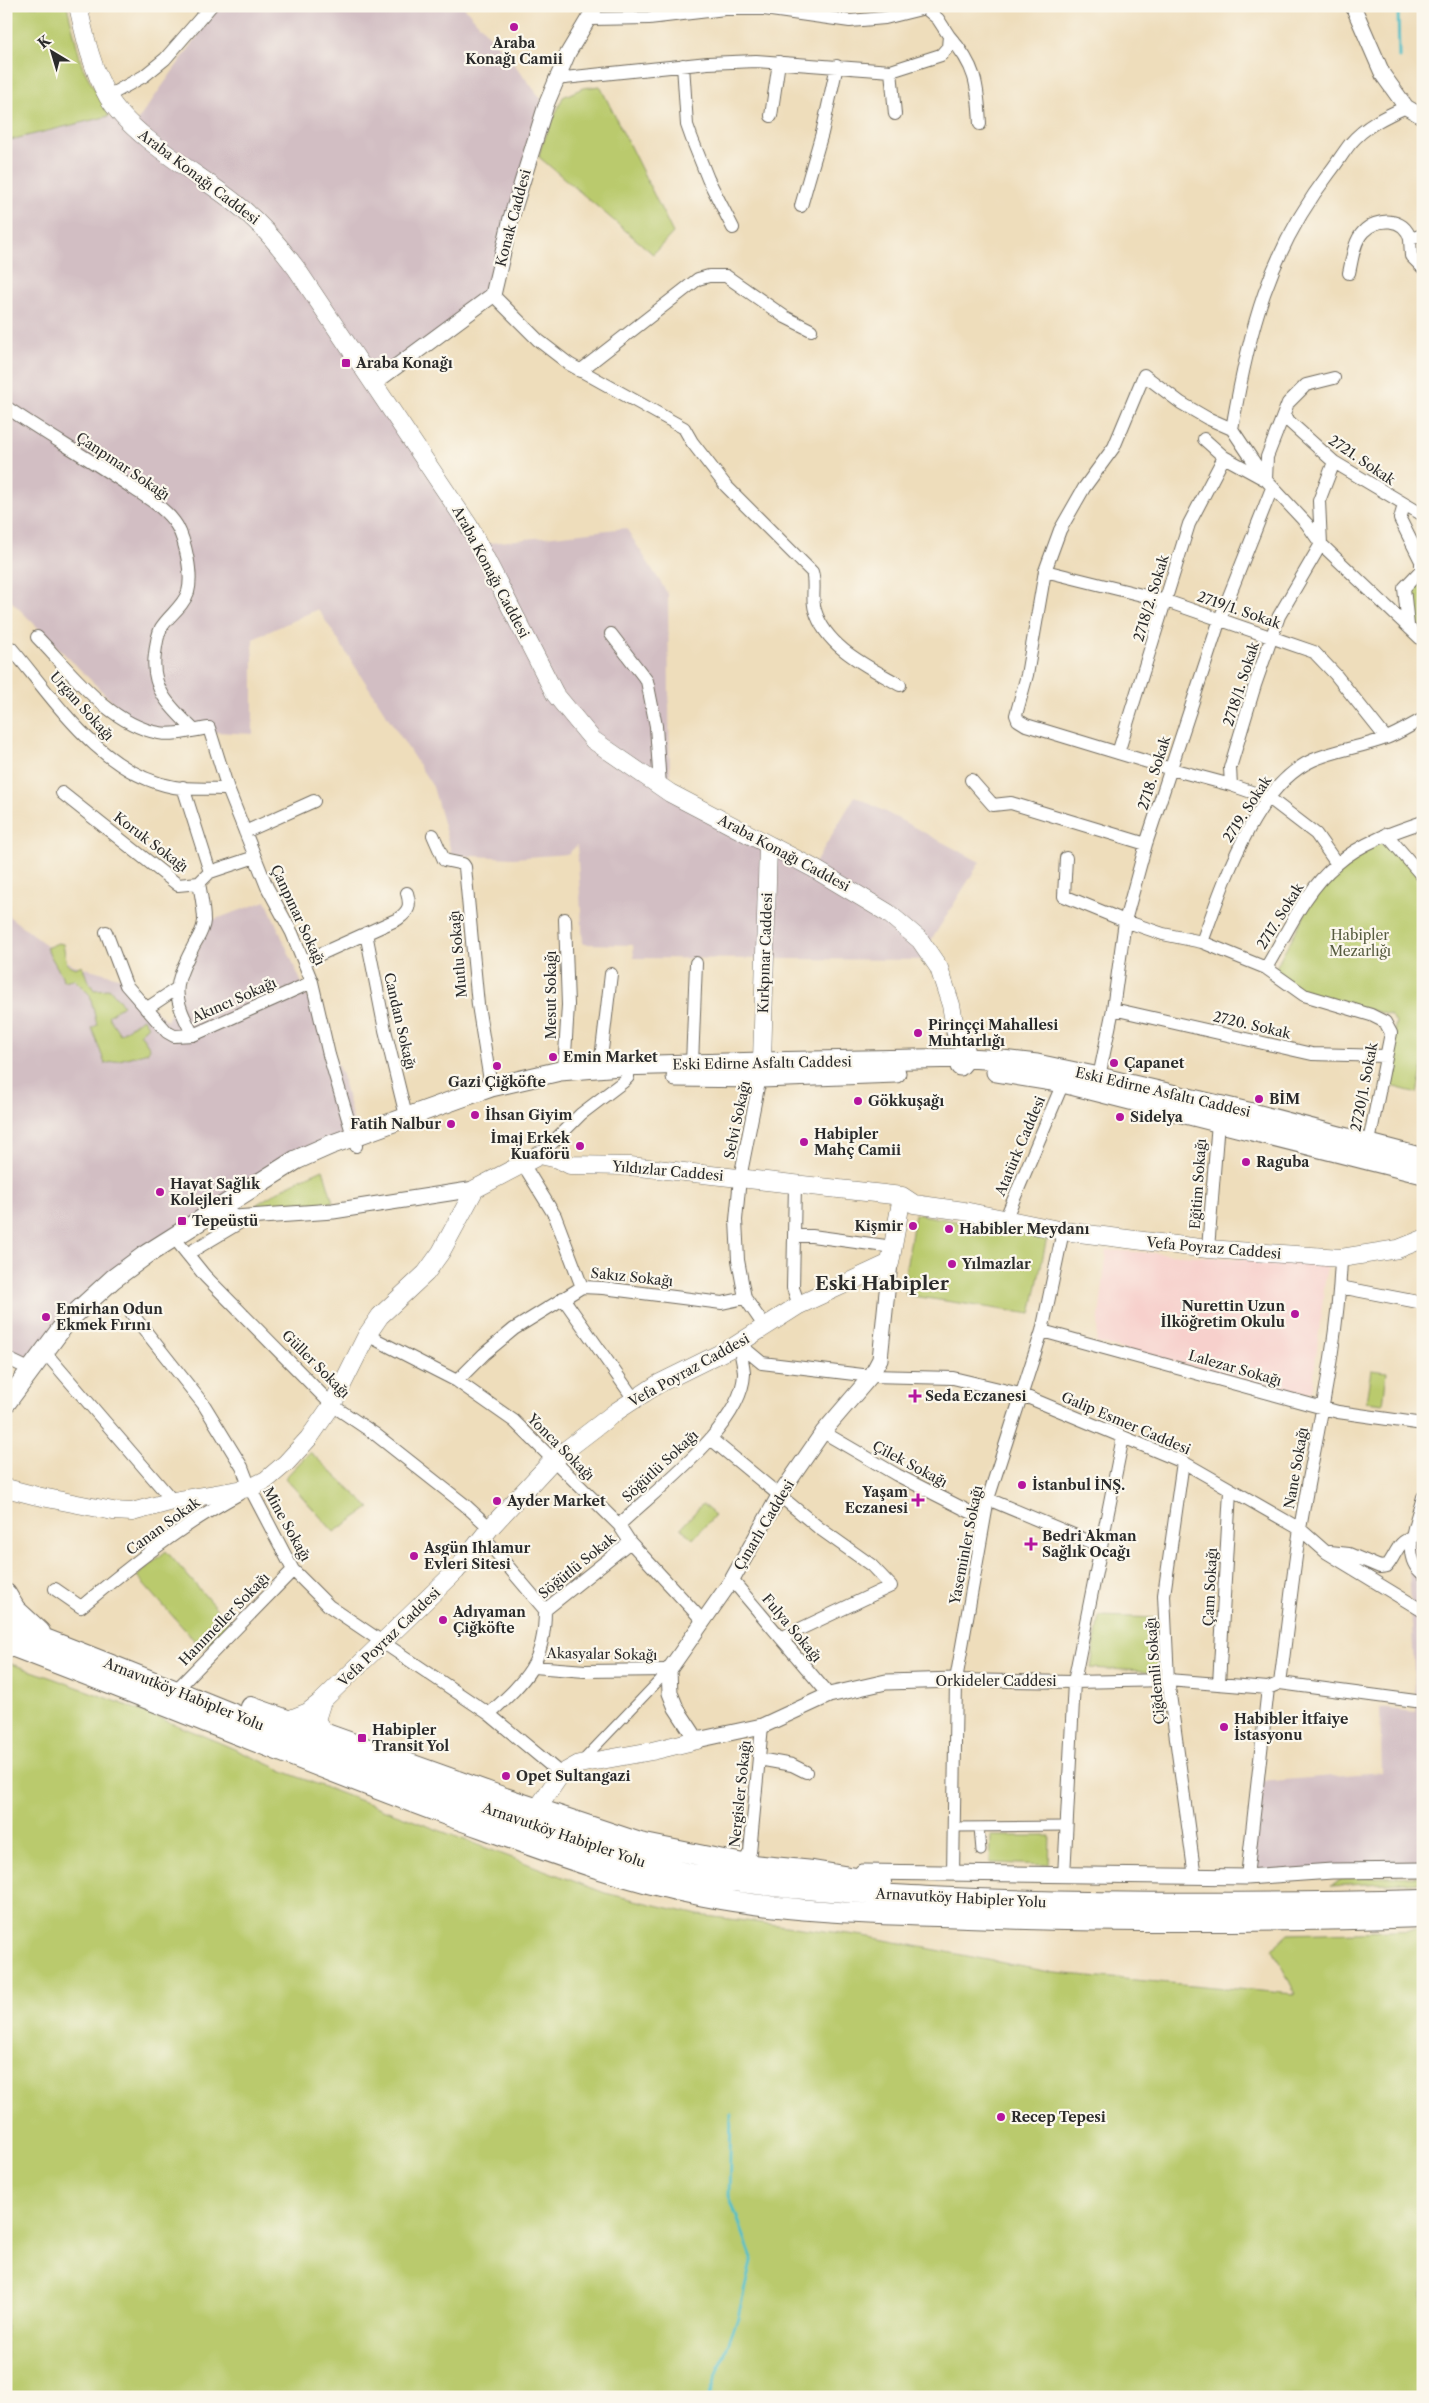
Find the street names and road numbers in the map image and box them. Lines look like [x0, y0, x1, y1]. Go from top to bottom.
street label: Araba Konağı Caddesi [134, 125, 263, 228]
street label: Konak Caddesi [491, 167, 535, 269]
street label: Çanpınar Sokağı [73, 428, 173, 504]
street label: 2721. Sokak [1325, 431, 1400, 489]
street label: Araba Konağı Caddesi [448, 502, 533, 641]
street label: 2718/2. Sokak [1129, 552, 1173, 644]
street label: 2719/1. Sokak [1195, 587, 1284, 633]
street label: 2718/1. Sokak [1219, 639, 1263, 728]
street label: Urgan Sokağı [46, 668, 118, 744]
street label: 2718. Sokak [1134, 733, 1175, 812]
street label: 2719. Sokak [1219, 771, 1276, 846]
street label: Koruk Sokağı [110, 808, 192, 876]
street label: Araba Konağı Caddesi [714, 810, 853, 895]
street label: Çanpınar Sokağı [267, 862, 329, 968]
street label: 2717. Sokak [1253, 879, 1308, 952]
street label: Kırkpınar Caddesi [754, 892, 776, 1014]
street label: Mutlu Sokağı [445, 910, 471, 998]
street label: Mesut Sokağı [542, 951, 560, 1039]
street label: Candan Sokağı [380, 971, 420, 1071]
street label: Akıncı Sokağı [188, 973, 279, 1027]
street label: 2720. Sokak [1211, 1007, 1294, 1043]
street label: 2720/1. Sokak [1347, 1040, 1382, 1133]
street label: Eski Edirne Asfaltı Caddesi [672, 1052, 852, 1074]
street label: Eski Edirne Asfaltı Caddesi [1074, 1063, 1252, 1121]
street label: Selvi Sokağı [720, 1079, 754, 1161]
street label: Atatürk Caddesi [990, 1093, 1049, 1200]
street label: Eğitim Sokağı [1186, 1138, 1210, 1230]
street label: Yıldızlar Caddesi [611, 1157, 724, 1185]
street label: Vefa Poyraz Caddesi [1145, 1233, 1282, 1263]
street label: Sakız Sokağı [590, 1264, 674, 1290]
street label: Güller Sokağı [278, 1326, 354, 1402]
street label: Vefa Poyraz Caddesi [625, 1329, 752, 1411]
street label: Lalezar Sokağı [1186, 1346, 1284, 1390]
street label: Galip Esmer Caddesi [1059, 1388, 1193, 1458]
street label: Yonca Sokağı [523, 1409, 598, 1484]
street label: Söğütlü Sokağı [618, 1426, 702, 1506]
street label: Nane Sokağı [1280, 1426, 1312, 1510]
street label: Çilek Sokağı [869, 1437, 951, 1491]
street label: Çınarlı Caddesi [730, 1476, 798, 1574]
street label: Mine Sokağı [259, 1484, 315, 1564]
street label: Yaseminler Sokağı [945, 1484, 986, 1607]
street label: Canan Sokak [122, 1493, 204, 1559]
street label: Söğütlü Sokak [535, 1529, 620, 1603]
street label: Çam Sokağı [1199, 1547, 1221, 1627]
street label: Hanımeller Sokağı [175, 1569, 273, 1669]
street label: Vefa Poyraz Caddesi [333, 1584, 444, 1691]
street label: Fulya Sokağı [758, 1590, 826, 1666]
street label: Çiğdemli Sokağı [1141, 1617, 1169, 1725]
street label: Akasyalar Sokağı [545, 1644, 658, 1664]
street label: Arnavutköy Habipler Yolu [100, 1653, 267, 1735]
street label: Orkideler Caddesi [935, 1672, 1057, 1690]
street label: Nergisler Sokağı [725, 1740, 755, 1848]
street label: Arnavutköy Habipler Yolu [479, 1798, 648, 1871]
street label: Arnavutköy Habipler Yolu [874, 1884, 1047, 1911]

